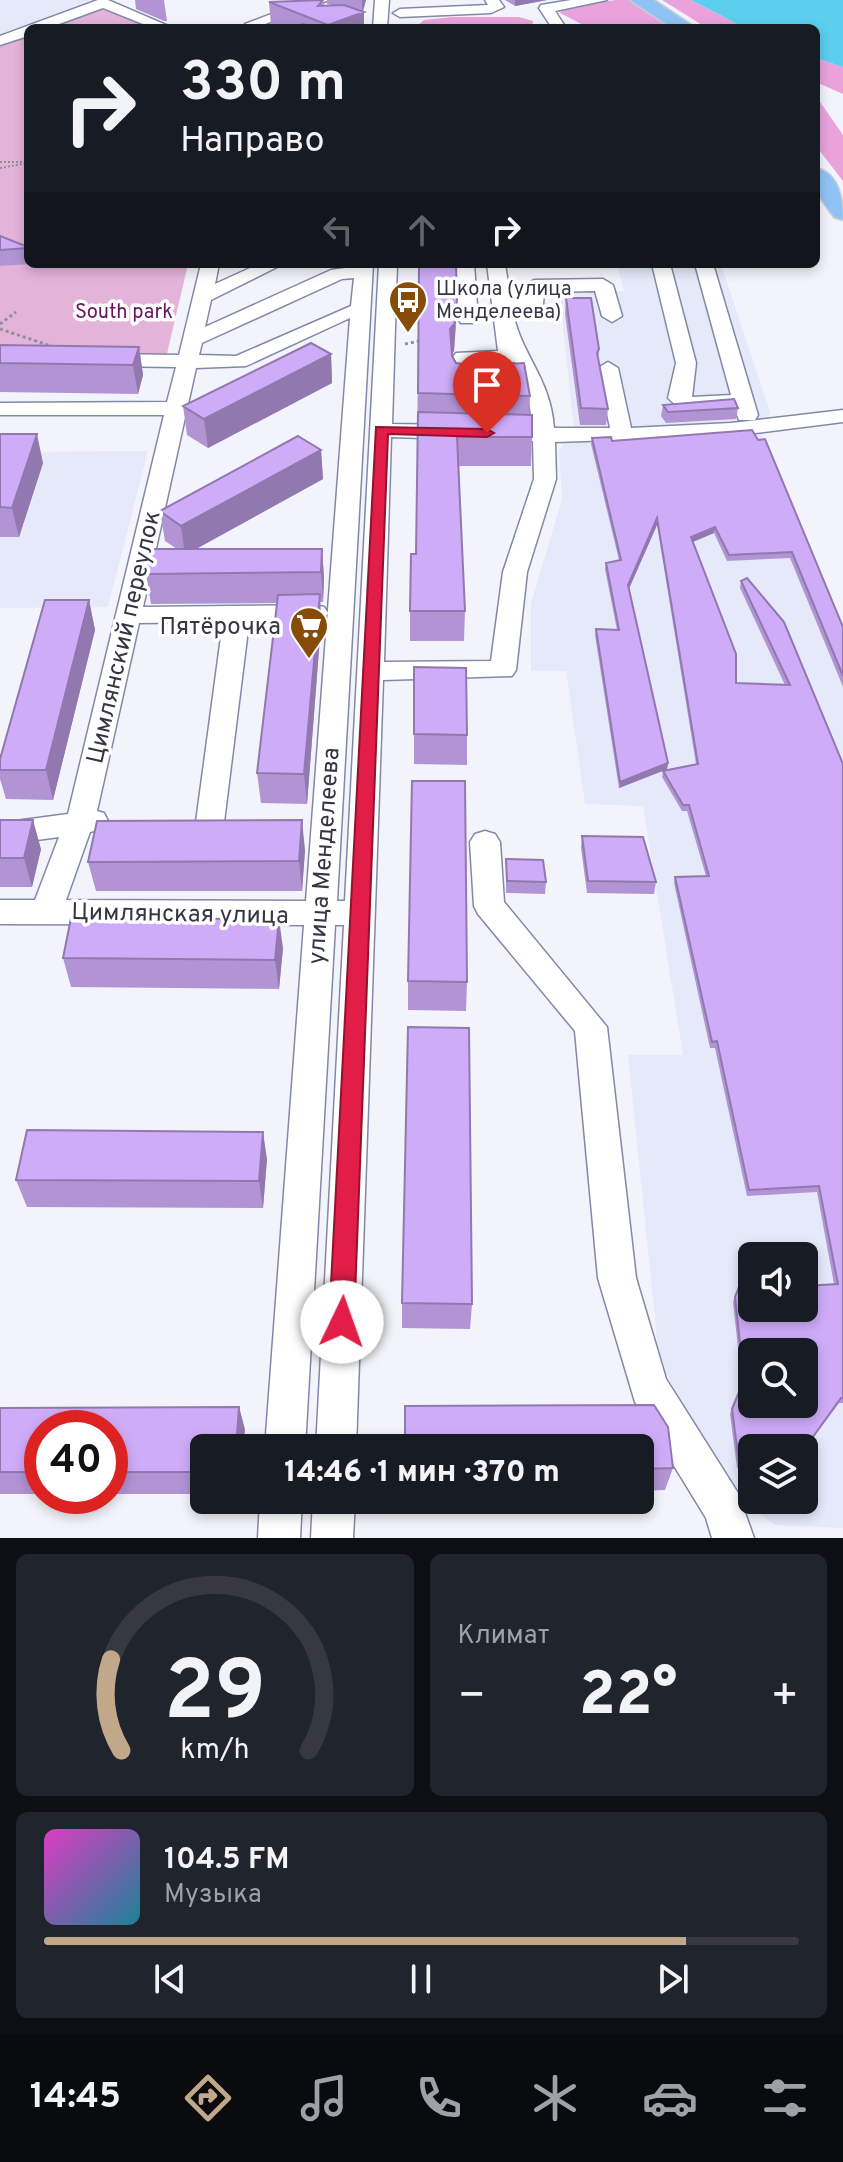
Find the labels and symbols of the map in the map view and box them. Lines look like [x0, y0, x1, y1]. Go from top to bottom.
place label: Школа (улица Менделеева) [436, 277, 571, 326]
bus stop icon: Школа (улица Менделеева) [387, 279, 429, 334]
park label: South park [75, 300, 173, 326]
pin [453, 351, 521, 433]
street label: Цимлянский переулок [81, 508, 169, 767]
supermarket icon: Пятёрочка [288, 605, 330, 660]
place label: Пятёрочка [160, 613, 281, 643]
street label: улица Менделеева [302, 747, 348, 966]
street label: Цимлянская улица [71, 898, 289, 932]
position arrow [300, 1280, 384, 1364]
speed limit sign: 40 [24, 1410, 128, 1514]

